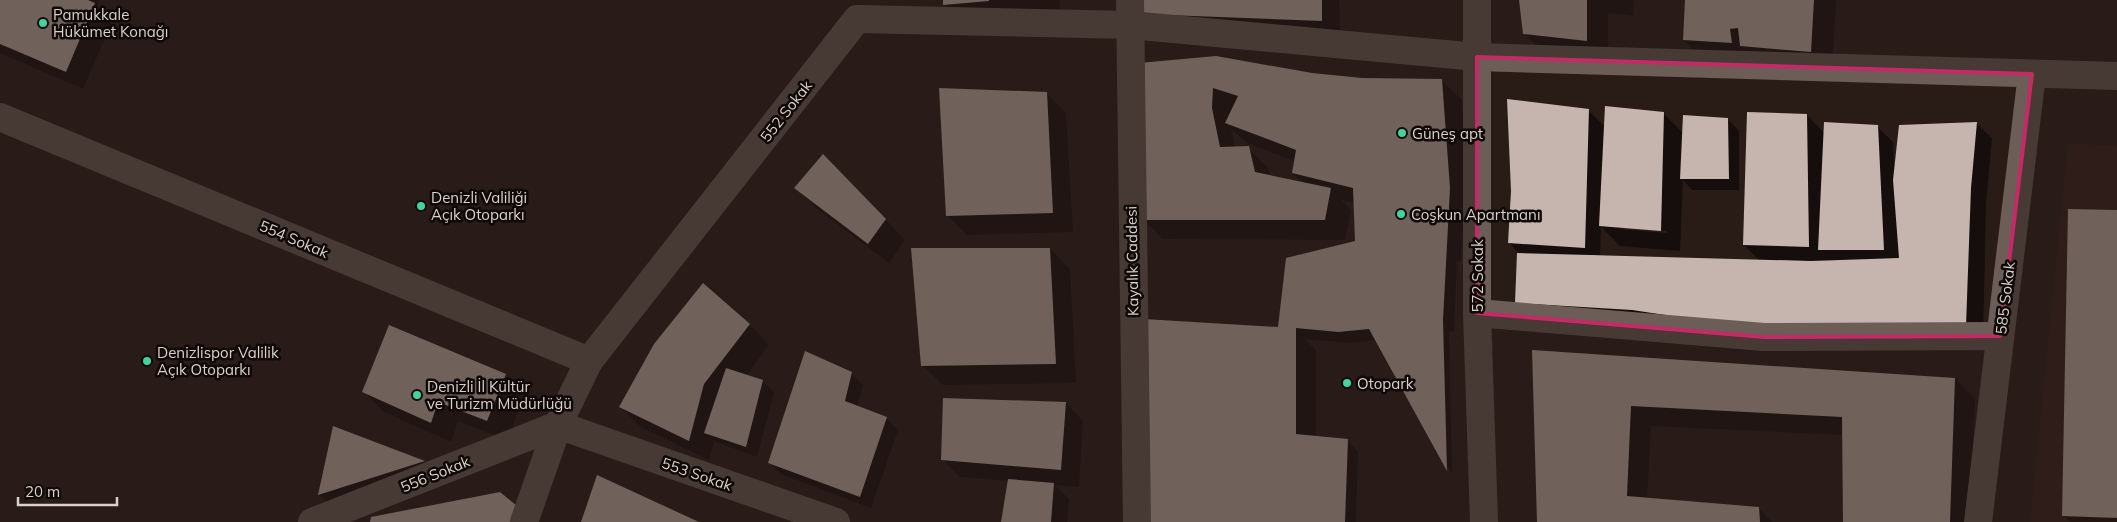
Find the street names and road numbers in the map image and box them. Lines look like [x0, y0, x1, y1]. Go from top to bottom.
street label: 552 Sokak [756, 76, 816, 146]
street label: Kayalık Caddesi [1122, 206, 1142, 316]
street label: 554 Sokak [257, 216, 332, 262]
street label: 572 Sokak [1468, 239, 1487, 313]
street label: 585 Sokak [1991, 260, 2019, 335]
street label: 556 Sokak [398, 451, 473, 497]
street label: 553 Sokak [659, 453, 735, 495]

